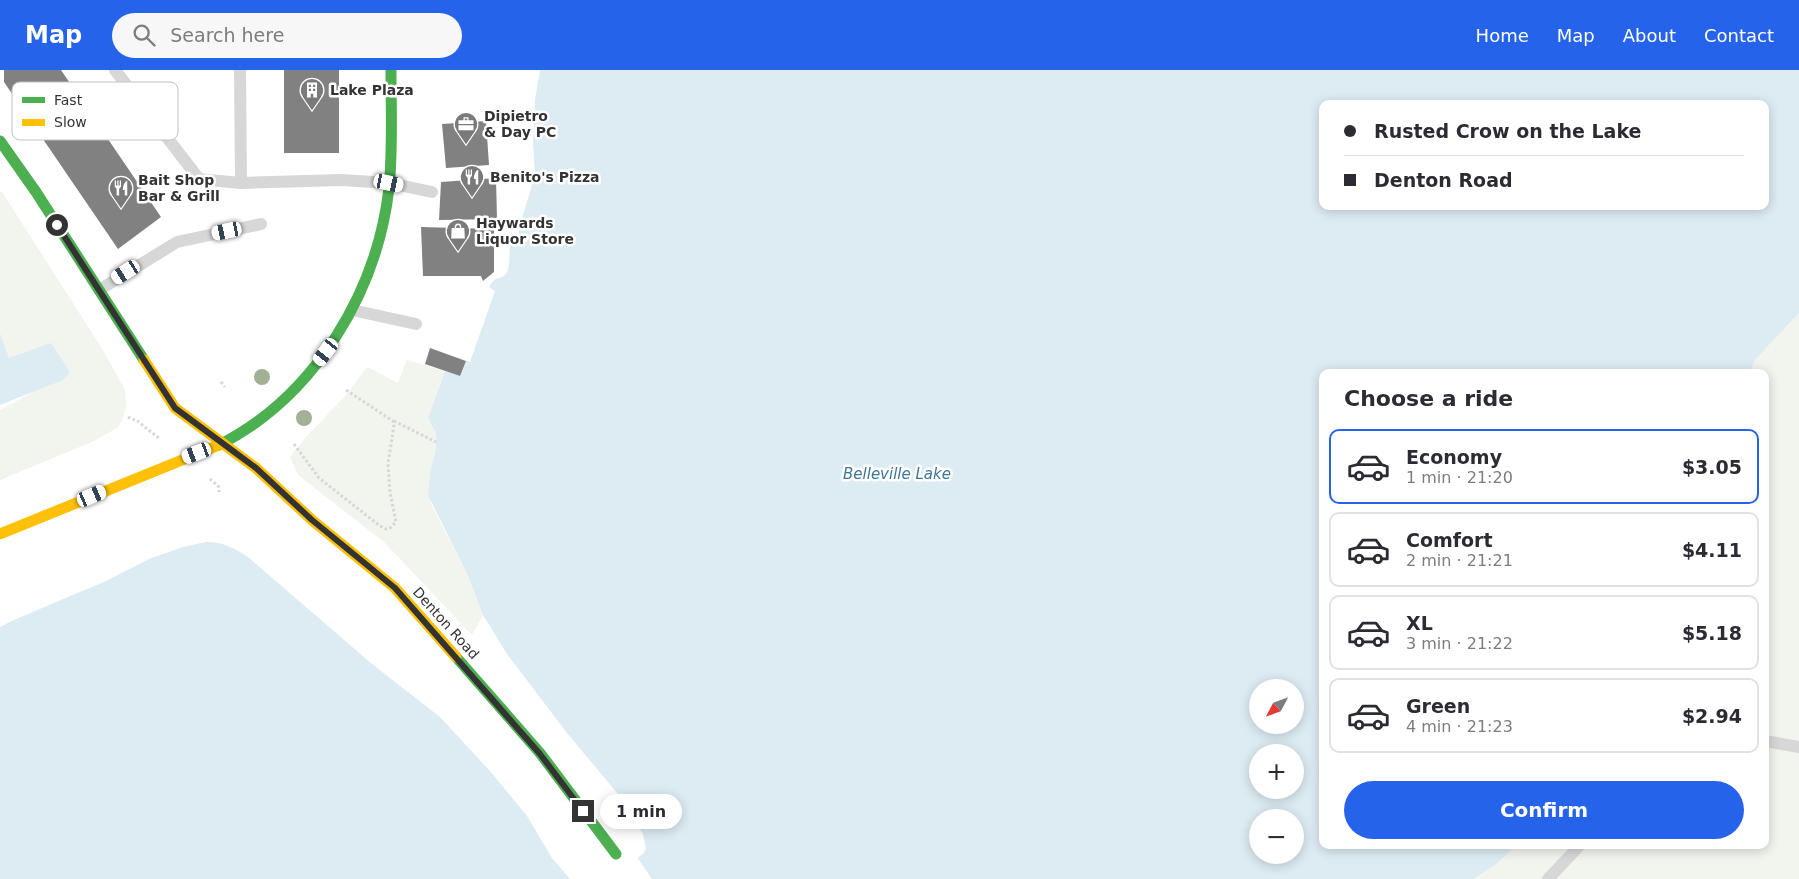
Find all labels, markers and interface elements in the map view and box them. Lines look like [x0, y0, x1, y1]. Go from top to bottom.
search box [112, 13, 462, 58]
text: Map [25, 21, 82, 49]
icon: search [130, 21, 158, 49]
text: Search here [170, 24, 284, 46]
text: Home [1476, 25, 1529, 46]
text: Map [1557, 25, 1595, 46]
text: About [1623, 25, 1676, 46]
text: Contact [1704, 25, 1774, 46]
building icon: Lake Plaza [299, 77, 325, 111]
legend [12, 82, 178, 140]
place label: Lake Plaza [330, 82, 414, 98]
text: Fast [54, 92, 83, 108]
place label: Dipietro & Day PC [484, 108, 556, 140]
office icon: Dipietro & Day PC [453, 111, 479, 145]
text: Slow [54, 114, 87, 130]
text: Rusted Crow on the Lake [1374, 120, 1641, 142]
restaurant icon: Benito's Pizza [459, 164, 485, 198]
place label: Benito's Pizza [490, 169, 600, 185]
text: Denton Road [1374, 169, 1513, 191]
place label: Bait Shop Bar & Grill [138, 172, 220, 204]
car [372, 173, 405, 193]
restaurant icon: Bait Shop Bar & Grill [108, 175, 134, 209]
route start [46, 214, 68, 236]
place label: Haywards Liquor Store [476, 215, 574, 247]
shop icon: Haywards Liquor Store [445, 218, 471, 252]
car [210, 221, 243, 241]
car [109, 258, 142, 286]
car [310, 336, 341, 368]
text: Choose a ride [1344, 386, 1513, 411]
car [180, 441, 213, 465]
icon: car [1346, 444, 1391, 489]
text: Economy [1406, 446, 1502, 468]
text: $3.05 [1682, 456, 1742, 478]
water label: Belleville Lake [843, 465, 951, 483]
text: 1 min · 21:20 [1406, 468, 1513, 487]
car [75, 483, 108, 509]
icon: car [1346, 527, 1391, 572]
text: Comfort [1406, 529, 1493, 551]
text: $4.11 [1682, 539, 1742, 561]
text: 2 min · 21:21 [1406, 551, 1513, 570]
street label: Denton Road [410, 584, 482, 662]
icon: car [1346, 610, 1391, 655]
text: XL [1406, 612, 1433, 634]
text: $5.18 [1682, 622, 1742, 644]
text: 3 min · 21:22 [1406, 634, 1513, 653]
north arrow [1249, 679, 1304, 734]
map controls [1249, 679, 1304, 864]
icon: car [1346, 693, 1391, 738]
text: Green [1406, 695, 1470, 717]
text: $2.94 [1682, 705, 1742, 727]
text: 4 min · 21:23 [1406, 717, 1513, 736]
button: + [1249, 744, 1304, 799]
button: Confirm [1344, 781, 1744, 839]
callout: 1 min [600, 794, 683, 828]
route end [572, 800, 594, 822]
text: 1 min [616, 802, 666, 821]
button: − [1249, 809, 1304, 864]

